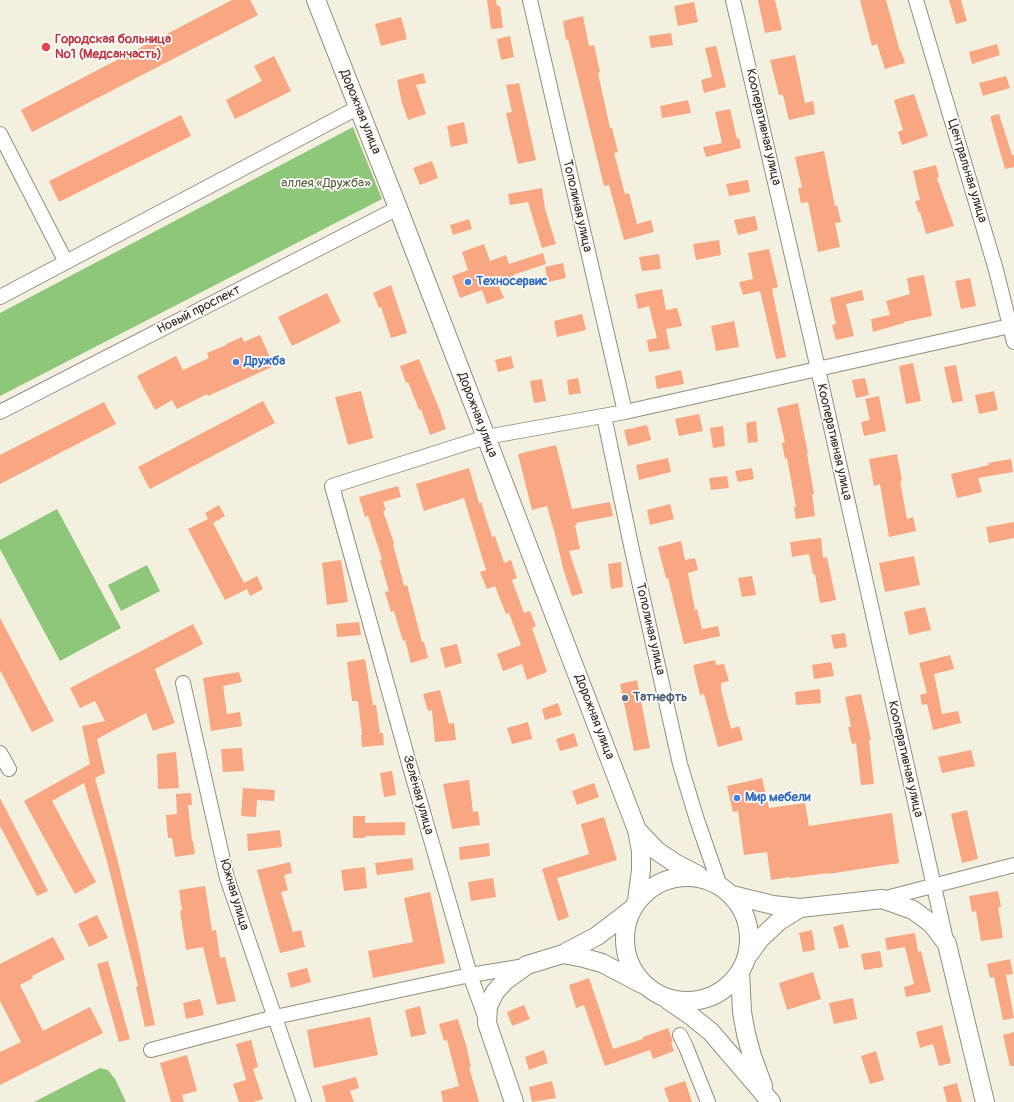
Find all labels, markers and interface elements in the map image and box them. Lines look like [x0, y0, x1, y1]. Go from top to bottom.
place label: Городская больница №1 (Медсанчасть) [55, 32, 171, 63]
marker: Городская больница №1 (Медсанчасть) [40, 41, 52, 53]
street label: Дорожная улица [336, 67, 384, 157]
street label: Кооперативная улица [742, 67, 784, 187]
street label: Центральная улица [944, 117, 990, 225]
street label: Тополиная улица [559, 158, 595, 254]
park label: аллея «Дружба» [281, 176, 371, 192]
place label: Техносервис [476, 274, 548, 290]
marker: Техносервис [463, 277, 473, 287]
street label: Новый проспект [155, 282, 243, 338]
place label: Дружба [244, 354, 285, 370]
marker: Дружба [231, 357, 241, 367]
street label: Дорожная улица [454, 370, 500, 460]
street label: Кооперативная улица [813, 382, 855, 502]
street label: Тополиная улица [632, 581, 668, 677]
street label: Дорожная улица [571, 672, 617, 762]
place label: Татнефть [633, 690, 687, 706]
marker: Татнефть [620, 693, 630, 703]
street label: Кооперативная улица [884, 699, 926, 819]
street label: Зелёная улица [399, 753, 437, 837]
place label: Мир мебели [745, 790, 811, 806]
marker: Мир мебели [732, 793, 742, 803]
street label: Южная улица [216, 858, 252, 932]

